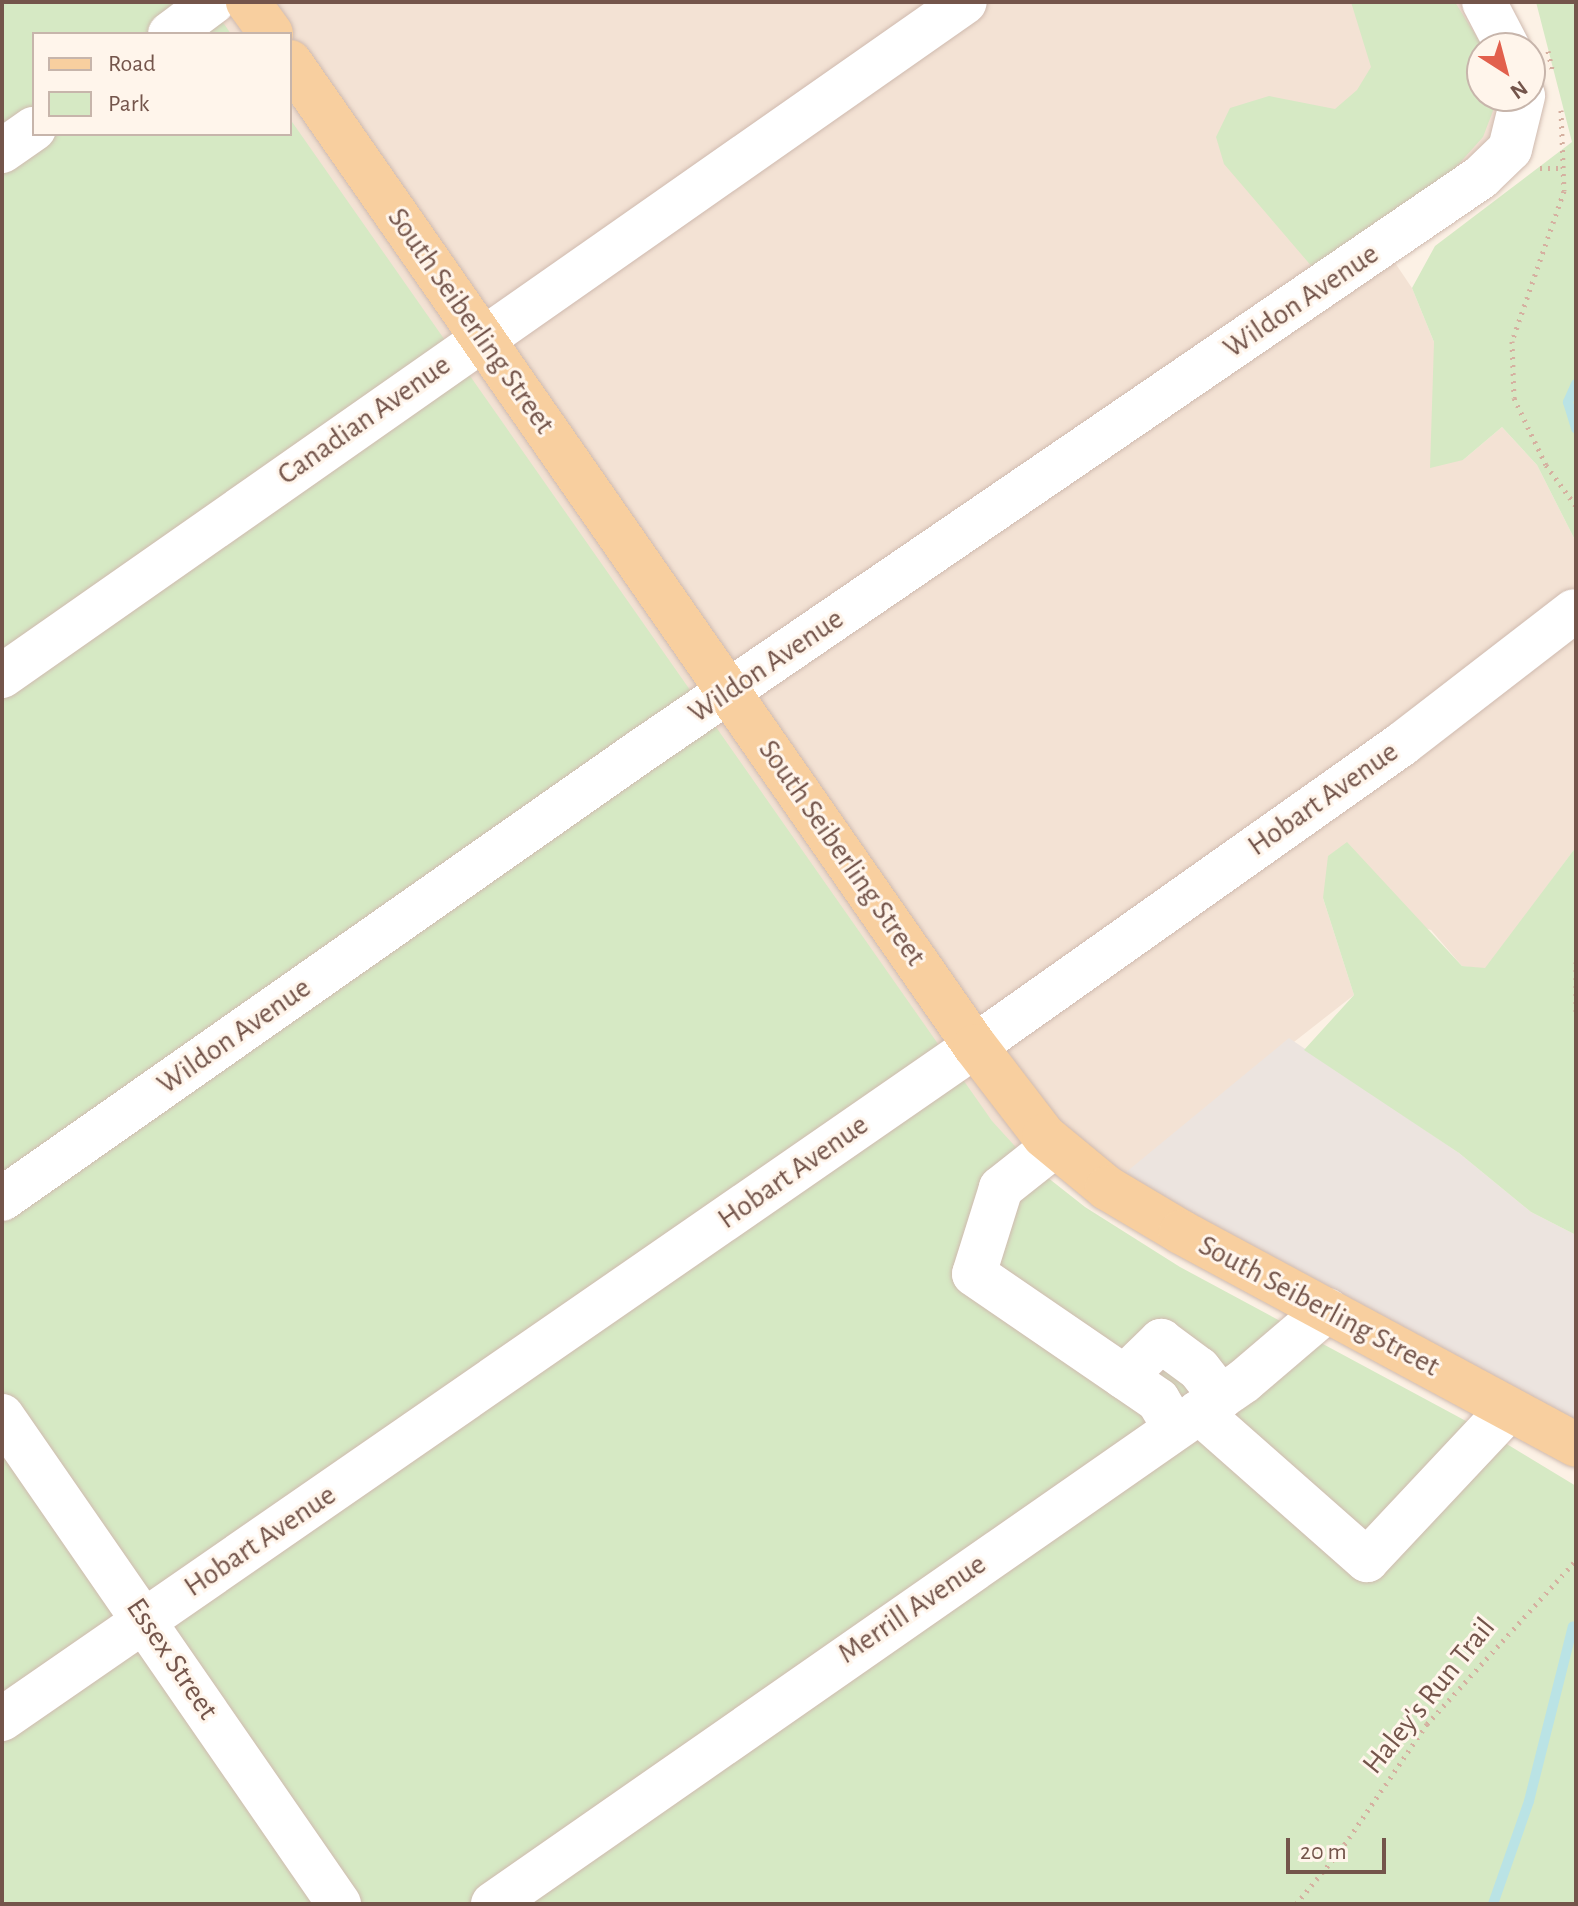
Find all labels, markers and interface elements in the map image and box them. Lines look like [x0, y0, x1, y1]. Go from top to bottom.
legend [32, 32, 292, 136]
north arrow [1466, 32, 1546, 112]
text: Road [108, 52, 156, 76]
text: N [1506, 76, 1532, 103]
text: Park [108, 92, 149, 116]
street label: South Seiberling Street [379, 201, 563, 441]
street label: Wildon Avenue [1217, 236, 1385, 366]
street label: Canadian Avenue [271, 347, 457, 493]
street label: Wildon Avenue [682, 601, 850, 731]
street label: South Seiberling Street [750, 733, 934, 973]
street label: Hobart Avenue [1241, 734, 1405, 864]
street label: Wildon Avenue [150, 970, 318, 1102]
street label: Hobart Avenue [711, 1107, 875, 1237]
street label: South Seiberling Street [1192, 1227, 1446, 1385]
street label: Hobart Avenue [177, 1477, 343, 1605]
street label: Merrill Avenue [831, 1546, 993, 1672]
street label: Essex Street [118, 1591, 226, 1727]
street label: Haley's Run Trail [1355, 1610, 1503, 1782]
scale bar [1290, 1822, 1390, 1872]
text: 20 m [1300, 1840, 1347, 1864]

